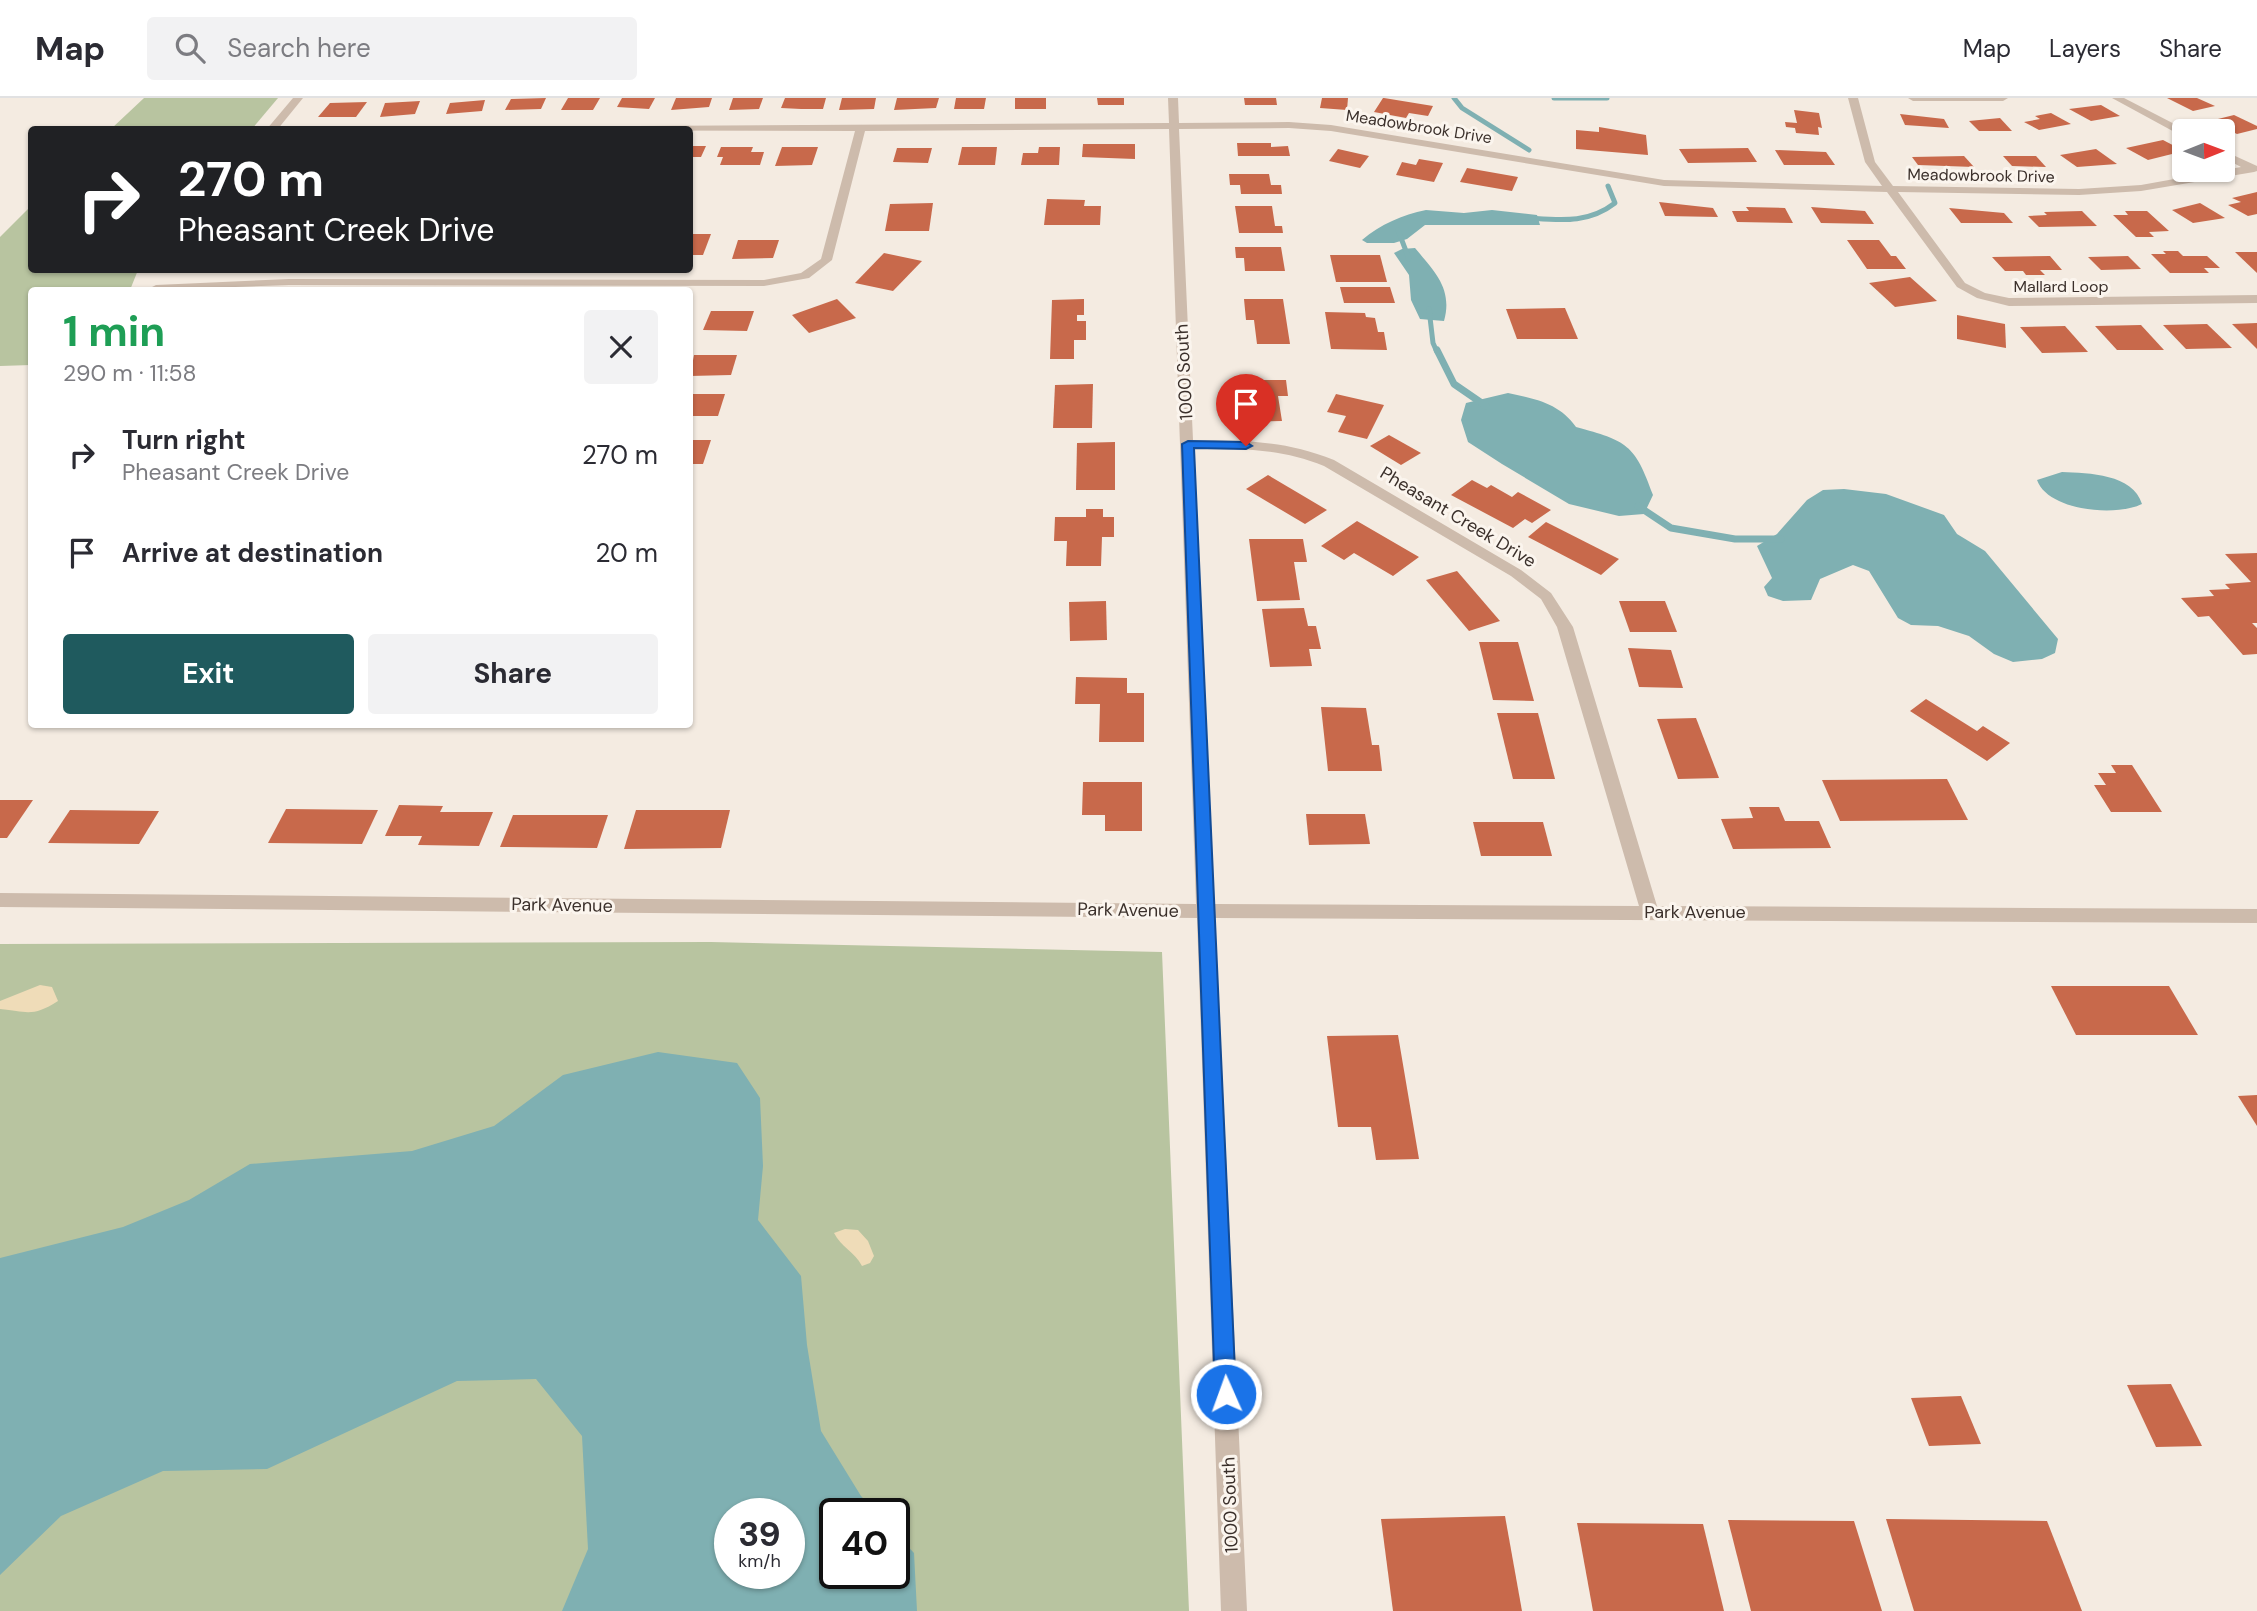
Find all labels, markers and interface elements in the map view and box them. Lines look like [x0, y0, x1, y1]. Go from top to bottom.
search box [147, 17, 637, 80]
text: Map [35, 27, 105, 70]
icon: search [171, 29, 209, 67]
text: Search here [227, 31, 371, 65]
text: Map [1963, 33, 2011, 64]
text: Layers [2049, 33, 2121, 64]
text: Share [2159, 33, 2222, 64]
street label: Meadowbrook Drive [1344, 105, 1493, 148]
north arrow [2172, 119, 2235, 182]
map controls [2172, 119, 2235, 182]
text: 270 m [178, 147, 324, 211]
icon: right [63, 154, 154, 245]
street label: Meadowbrook Drive [1907, 164, 2055, 187]
text: Pheasant Creek Drive [178, 209, 494, 251]
street label: Mallard Loop [2014, 276, 2109, 297]
text: 1 min [63, 304, 165, 359]
button: close [584, 310, 658, 384]
street label: 1000 South [1169, 323, 1199, 421]
text: 290 m · 11:58 [63, 358, 197, 388]
pin [1216, 374, 1276, 446]
icon: arrive [1227, 385, 1265, 423]
text: Turn right [122, 423, 246, 457]
icon: right [63, 436, 101, 474]
text: 270 m [582, 438, 658, 472]
text: Pheasant Creek Drive [122, 457, 349, 487]
street label: Pheasant Creek Drive [1376, 461, 1540, 573]
icon: arrive [63, 534, 101, 572]
text: Arrive at destination [122, 536, 383, 570]
text: 20 m [595, 536, 658, 570]
button: Exit [63, 634, 354, 714]
button: Share [368, 634, 658, 714]
street label: Park Avenue [511, 892, 613, 918]
street label: Park Avenue [1077, 897, 1179, 923]
street label: Park Avenue [1644, 900, 1746, 924]
position arrow [1189, 1357, 1263, 1431]
street label: 1000 South [1216, 1457, 1244, 1553]
speed limit sign: 40 [819, 1498, 910, 1589]
text: 39 [738, 1511, 781, 1557]
text: km/h [738, 1549, 781, 1573]

